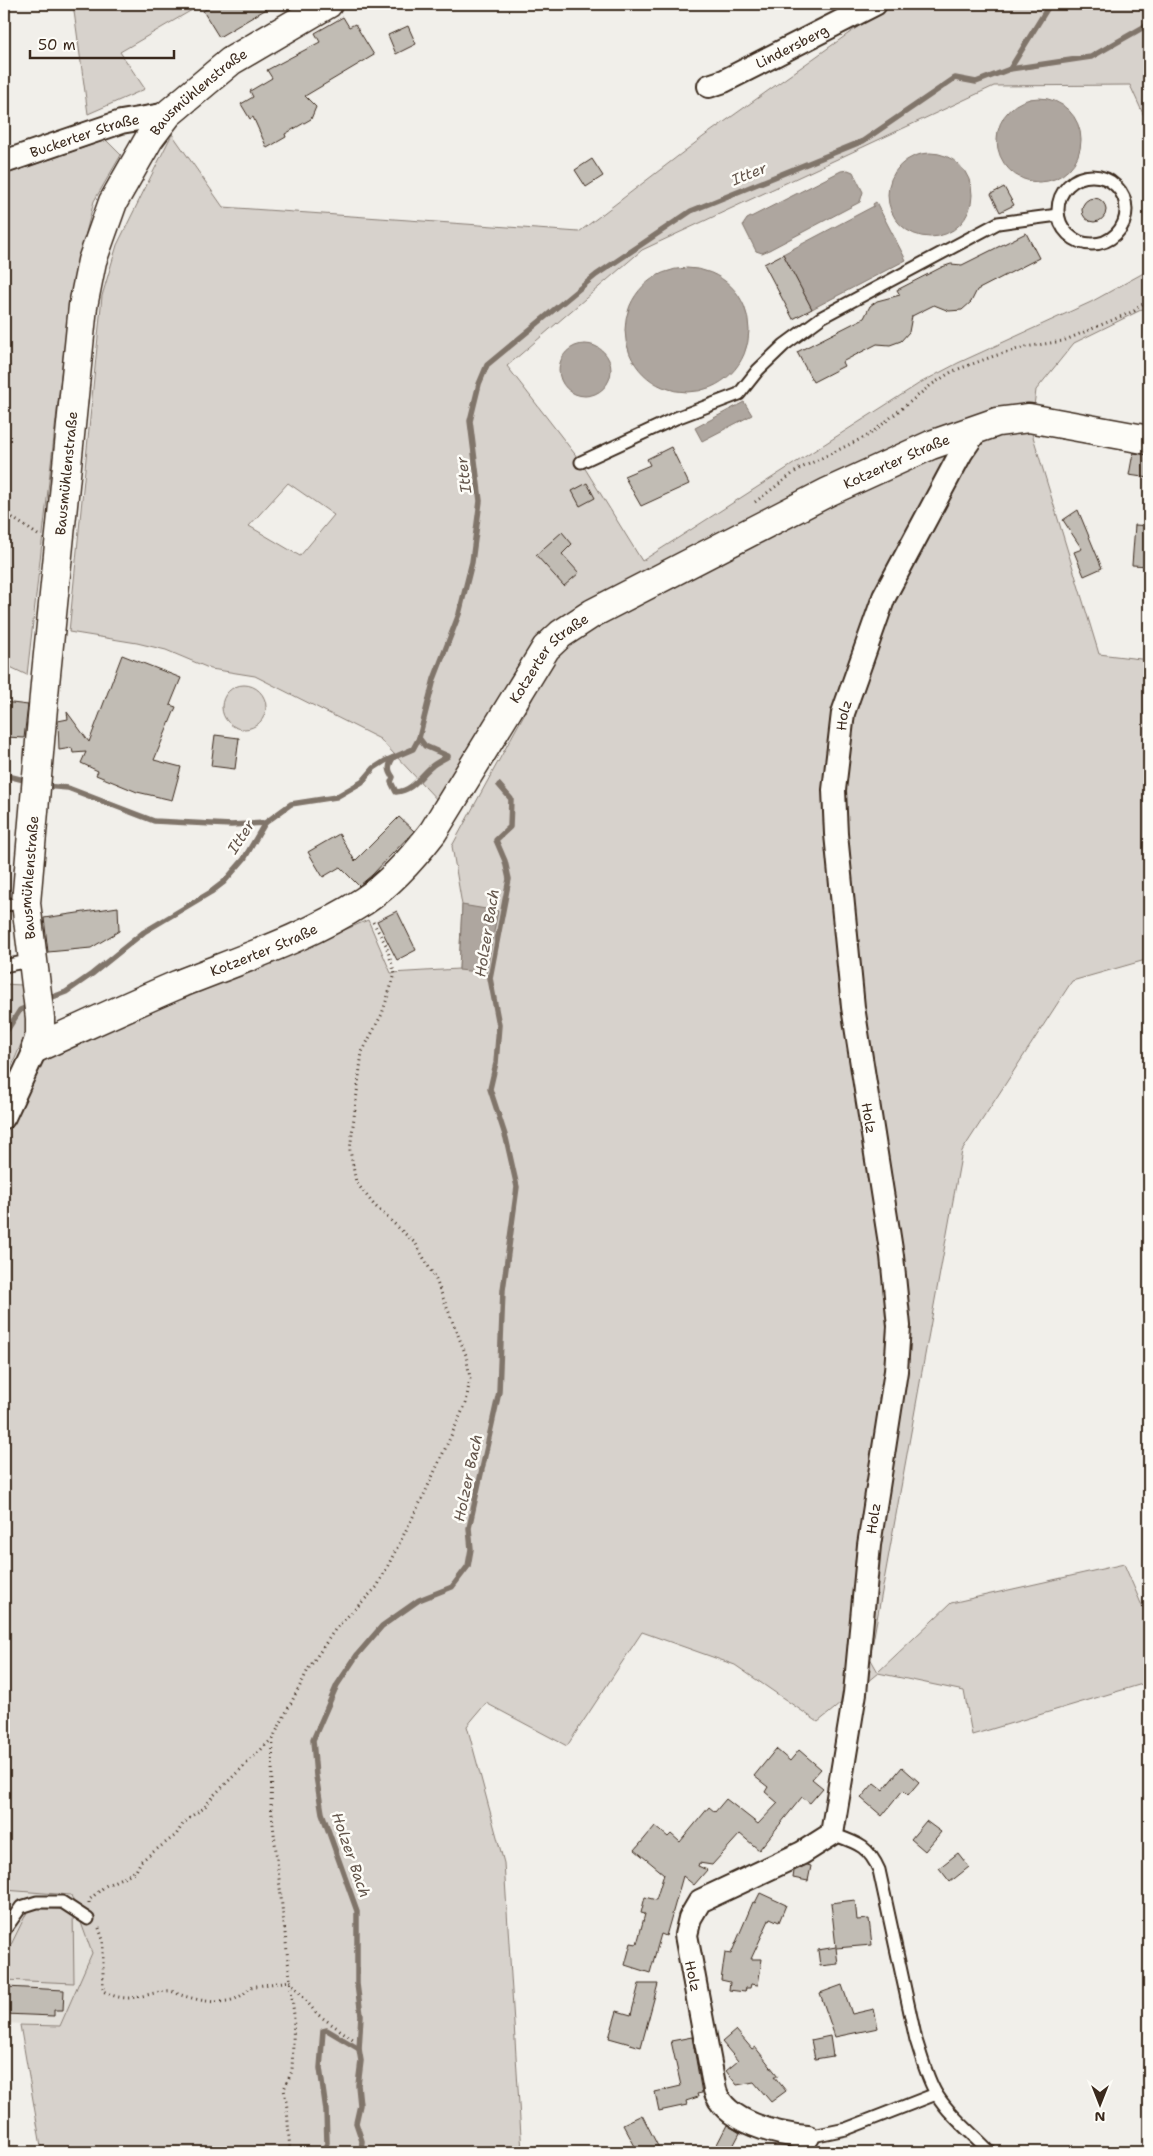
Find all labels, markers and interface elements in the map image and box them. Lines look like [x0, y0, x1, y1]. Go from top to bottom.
street label: Lindersberg [752, 20, 831, 72]
scale bar [30, 28, 174, 60]
text: 50 m [38, 35, 76, 55]
street label: Bausmühlenstraße [146, 44, 250, 139]
street label: Buckerter Straße [27, 110, 141, 162]
water label: Itter [727, 158, 770, 190]
street label: Bausmühlenstraße [51, 410, 81, 536]
street label: Kotzerter Straße [840, 430, 952, 493]
water label: Itter [452, 455, 476, 495]
street label: Kotzerter Straße [505, 609, 592, 706]
street label: Holz [832, 697, 856, 732]
street label: Bausmühlenstraße [17, 815, 43, 940]
water label: Itter [222, 815, 260, 859]
water label: Holzer Bach [470, 887, 504, 979]
street label: Kotzerter Straße [207, 920, 321, 980]
street label: Holz [858, 1101, 880, 1135]
water label: Holzer Bach [449, 1432, 487, 1524]
street label: Holz [862, 1502, 884, 1535]
water label: Holzer Bach [327, 1810, 375, 1900]
street label: Holz [681, 1959, 705, 1993]
north arrow [1076, 2078, 1126, 2128]
text: N [1094, 2108, 1106, 2126]

